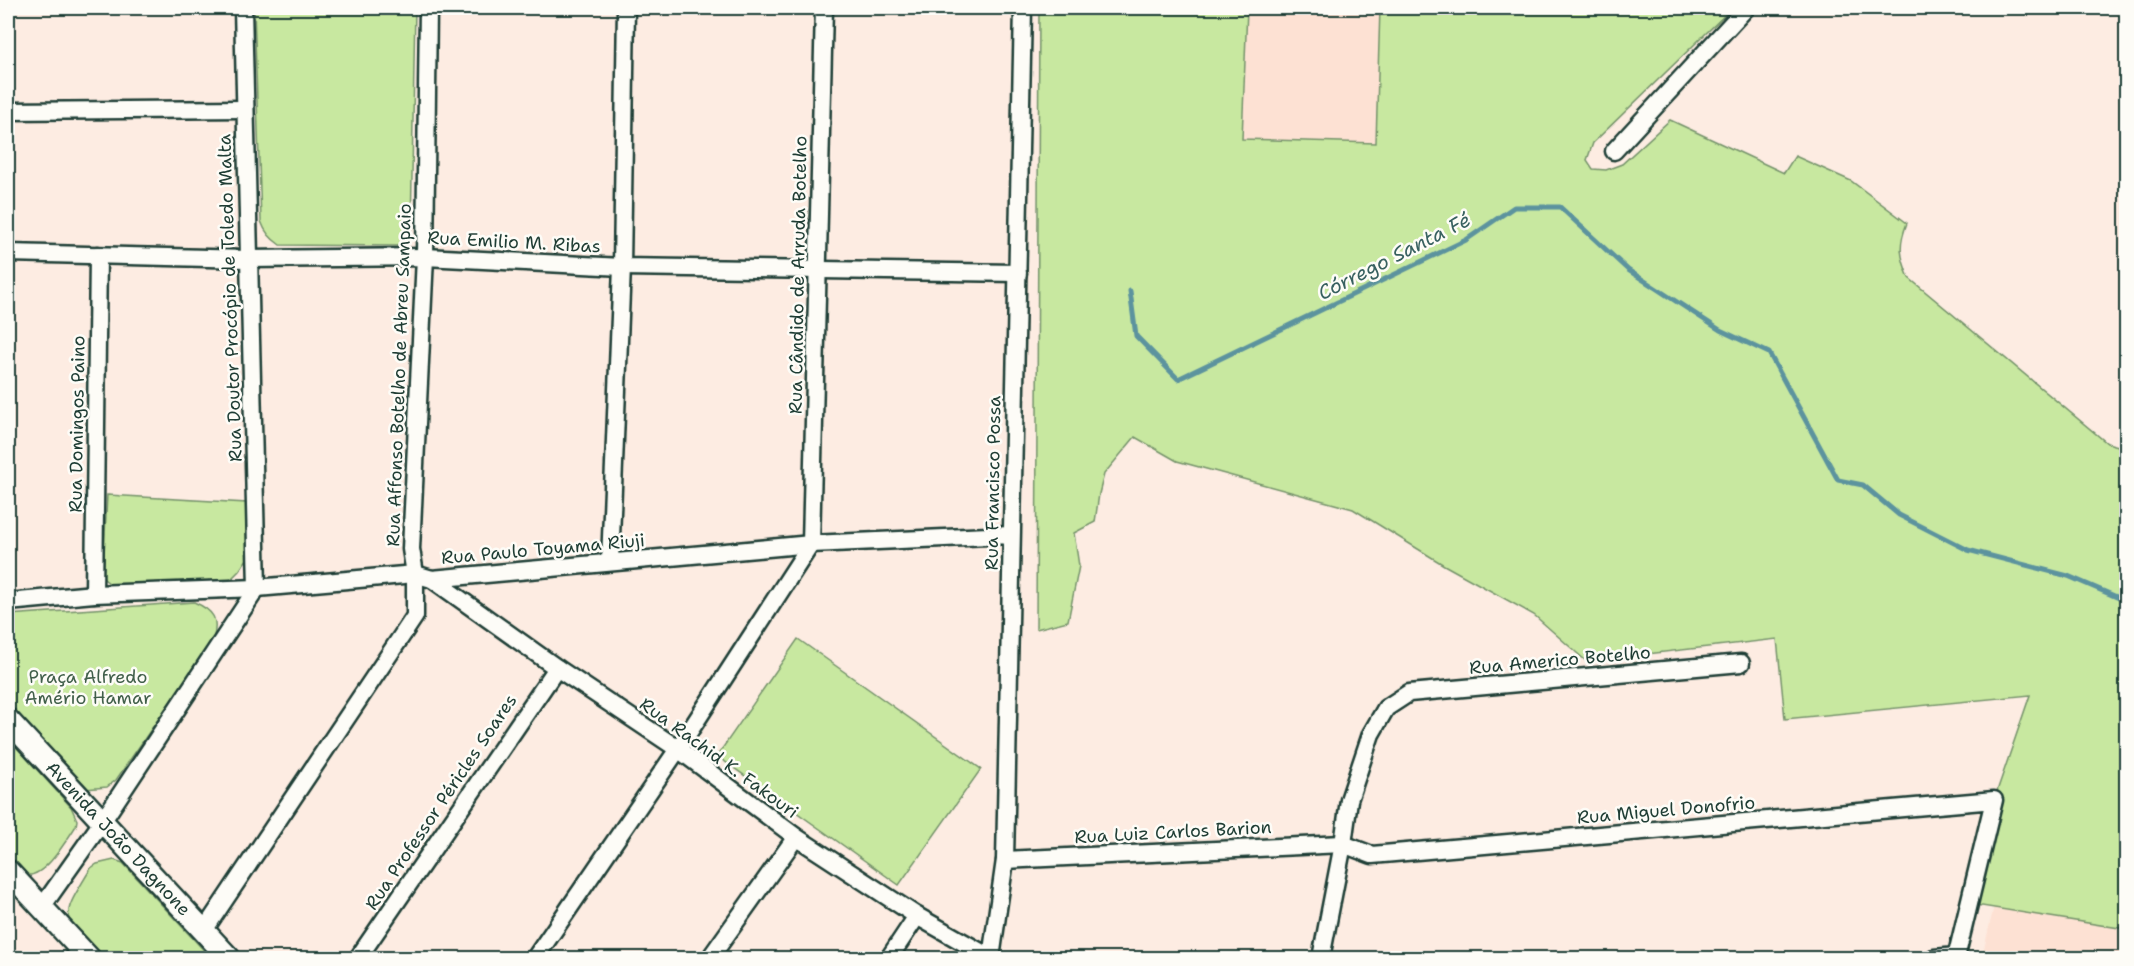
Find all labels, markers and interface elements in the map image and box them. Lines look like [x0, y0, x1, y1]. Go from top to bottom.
street label: Rua Doutor Procópio de Toledo Malta [212, 134, 248, 462]
street label: Rua Cândido de Arruda Botelho [784, 136, 812, 414]
street label: Rua Affonso Botelho de Abreu Sampaio [381, 203, 417, 547]
water label: Córrego Santa Fé [1313, 206, 1475, 306]
street label: Rua Emilio M. Ribas [427, 225, 601, 259]
street label: Rua Domingos Paino [63, 335, 91, 513]
street label: Rua Francisco Possa [979, 395, 1007, 571]
street label: Rua Paulo Toyama Riuji [440, 528, 646, 570]
street label: Rua Americo Botelho [1468, 640, 1652, 680]
park label: Praça Alfredo Amério Hamar [25, 665, 151, 710]
street label: Rua Professor Péricles Soares [360, 689, 522, 915]
street label: Rua Rachid K. Fakouri [635, 692, 803, 824]
street label: Avenida João Dagnone [40, 756, 196, 921]
street label: Rua Miguel Donofrio [1576, 790, 1756, 830]
street label: Rua Luiz Carlos Barion [1074, 815, 1272, 849]

